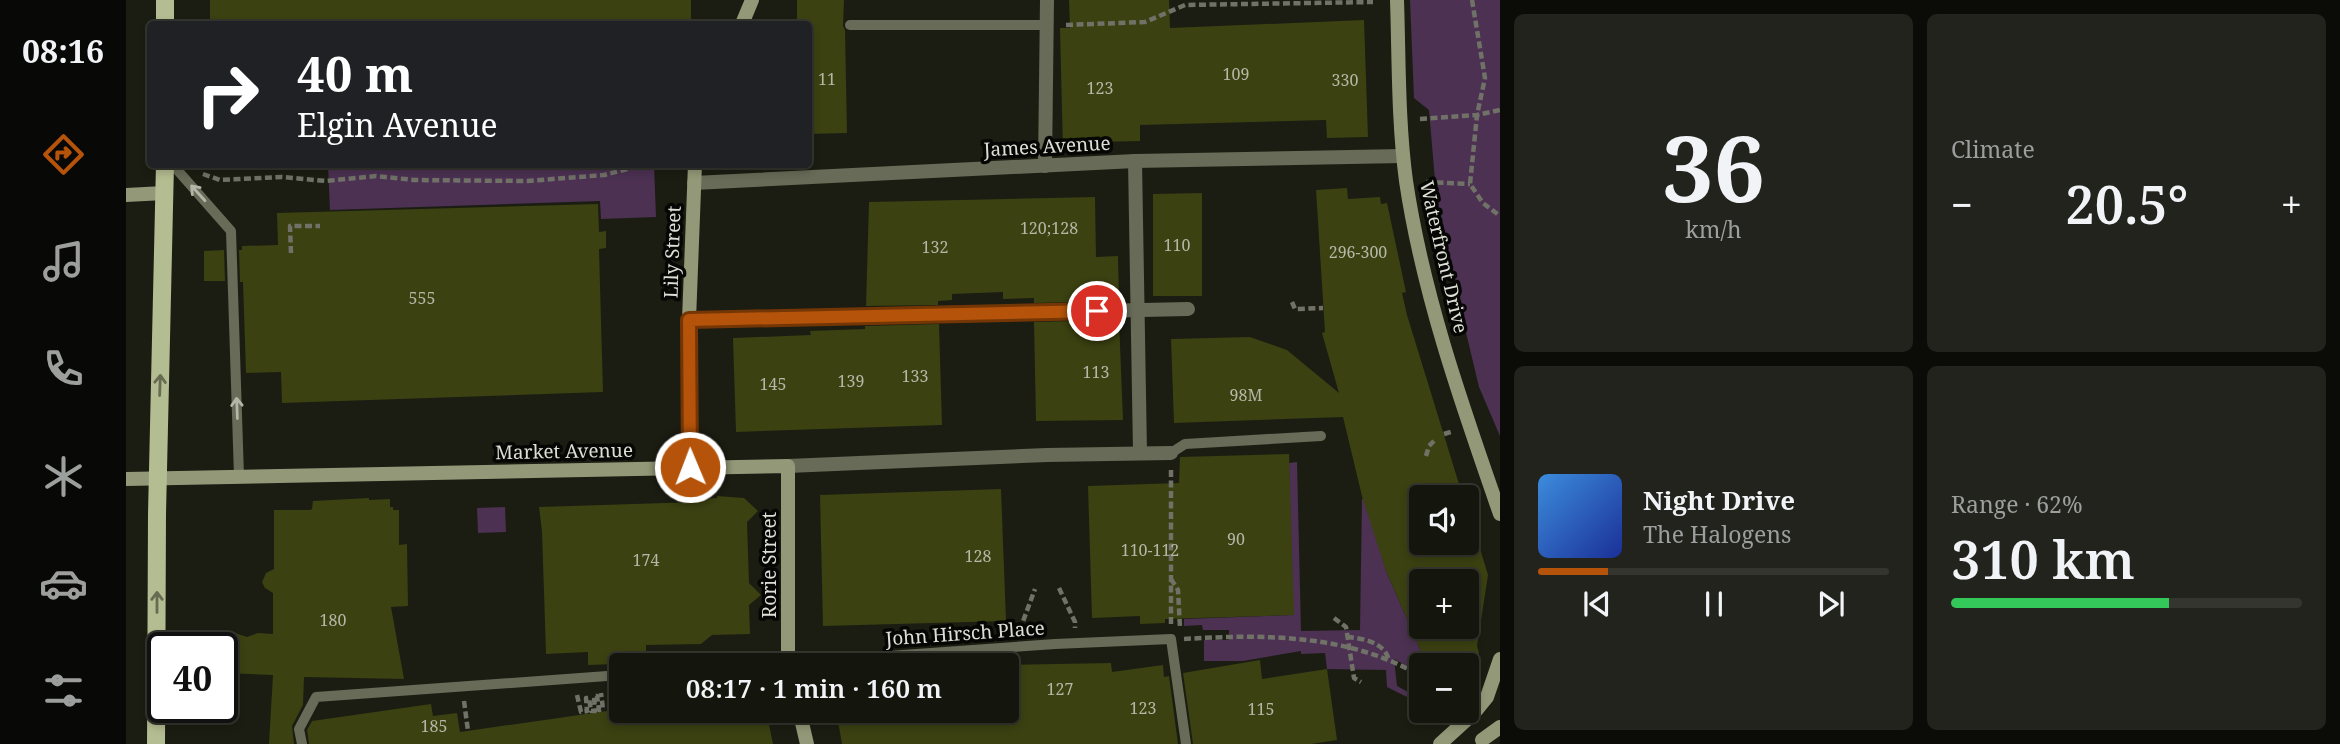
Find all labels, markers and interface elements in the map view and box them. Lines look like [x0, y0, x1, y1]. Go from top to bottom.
text: 08:16 [22, 29, 104, 72]
text: 40 m [297, 40, 413, 106]
icon: right [182, 49, 273, 140]
house number: 109 [1223, 63, 1249, 85]
house number: 11 [818, 68, 836, 90]
house number: 330 [1332, 69, 1358, 91]
house number: 123 [1087, 77, 1113, 99]
text: Elgin Avenue [297, 103, 498, 146]
text: 36 [1662, 105, 1765, 229]
icon: directions [39, 130, 88, 179]
street label: James Avenue [982, 130, 1111, 162]
text: Climate [1951, 133, 2035, 165]
text: 20.5° [2065, 168, 2188, 239]
street label: Waterfront Drive [1414, 178, 1474, 336]
text: − [1951, 178, 1973, 230]
text: + [2281, 178, 2302, 230]
one-way arrow [189, 185, 206, 202]
street label: Lily Street [657, 205, 687, 299]
text: km/h [1685, 213, 1742, 245]
house number: 120;128 [1020, 217, 1078, 239]
house number: 110 [1164, 234, 1190, 256]
house number: 132 [922, 236, 948, 258]
icon: music [39, 237, 88, 286]
house number: 296-300 [1329, 241, 1387, 263]
pin [1067, 281, 1127, 341]
house number: 555 [409, 287, 435, 309]
icon: arrive [1078, 292, 1116, 330]
icon: phone [39, 344, 88, 393]
house number: 113 [1083, 361, 1109, 383]
house number: 133 [902, 365, 928, 387]
house number: 139 [838, 370, 864, 392]
house number: 145 [760, 373, 786, 395]
one-way arrow [153, 374, 166, 397]
house number: 98M [1230, 384, 1262, 406]
one-way arrow [230, 397, 243, 420]
position arrow [653, 430, 727, 504]
street label: Market Avenue [495, 437, 633, 465]
icon: climate [39, 452, 88, 501]
text: Night Drive [1643, 482, 1795, 518]
map controls [1409, 485, 1479, 723]
button: sound [1409, 485, 1479, 555]
text: Range · 62% [1951, 488, 2083, 520]
street label: Rorie Street [756, 511, 782, 618]
text: The Halogens [1643, 518, 1791, 550]
text: 310 km [1951, 523, 2135, 594]
house number: 90 [1227, 528, 1245, 550]
house number: 110-112 [1121, 539, 1179, 561]
house number: 128 [965, 545, 991, 567]
house number: 174 [633, 549, 659, 571]
icon: car [39, 559, 88, 608]
button: + [1409, 569, 1479, 639]
icon: previous [1578, 585, 1616, 623]
icon: pause [1695, 585, 1733, 623]
icon: next [1812, 585, 1850, 623]
one-way arrow [150, 591, 164, 614]
house number: 180 [320, 609, 346, 631]
street label: John Hirsch Place [883, 614, 1046, 652]
speed limit sign: 40 [147, 632, 238, 723]
button: − [1409, 653, 1479, 723]
icon: filters [39, 666, 88, 715]
text: 08:17 · 1 min · 160 m [686, 670, 942, 706]
house number: 127 [1047, 678, 1073, 700]
house number: 123 [1130, 697, 1156, 719]
house number: 115 [1248, 698, 1274, 720]
house number: 185 [421, 715, 447, 737]

